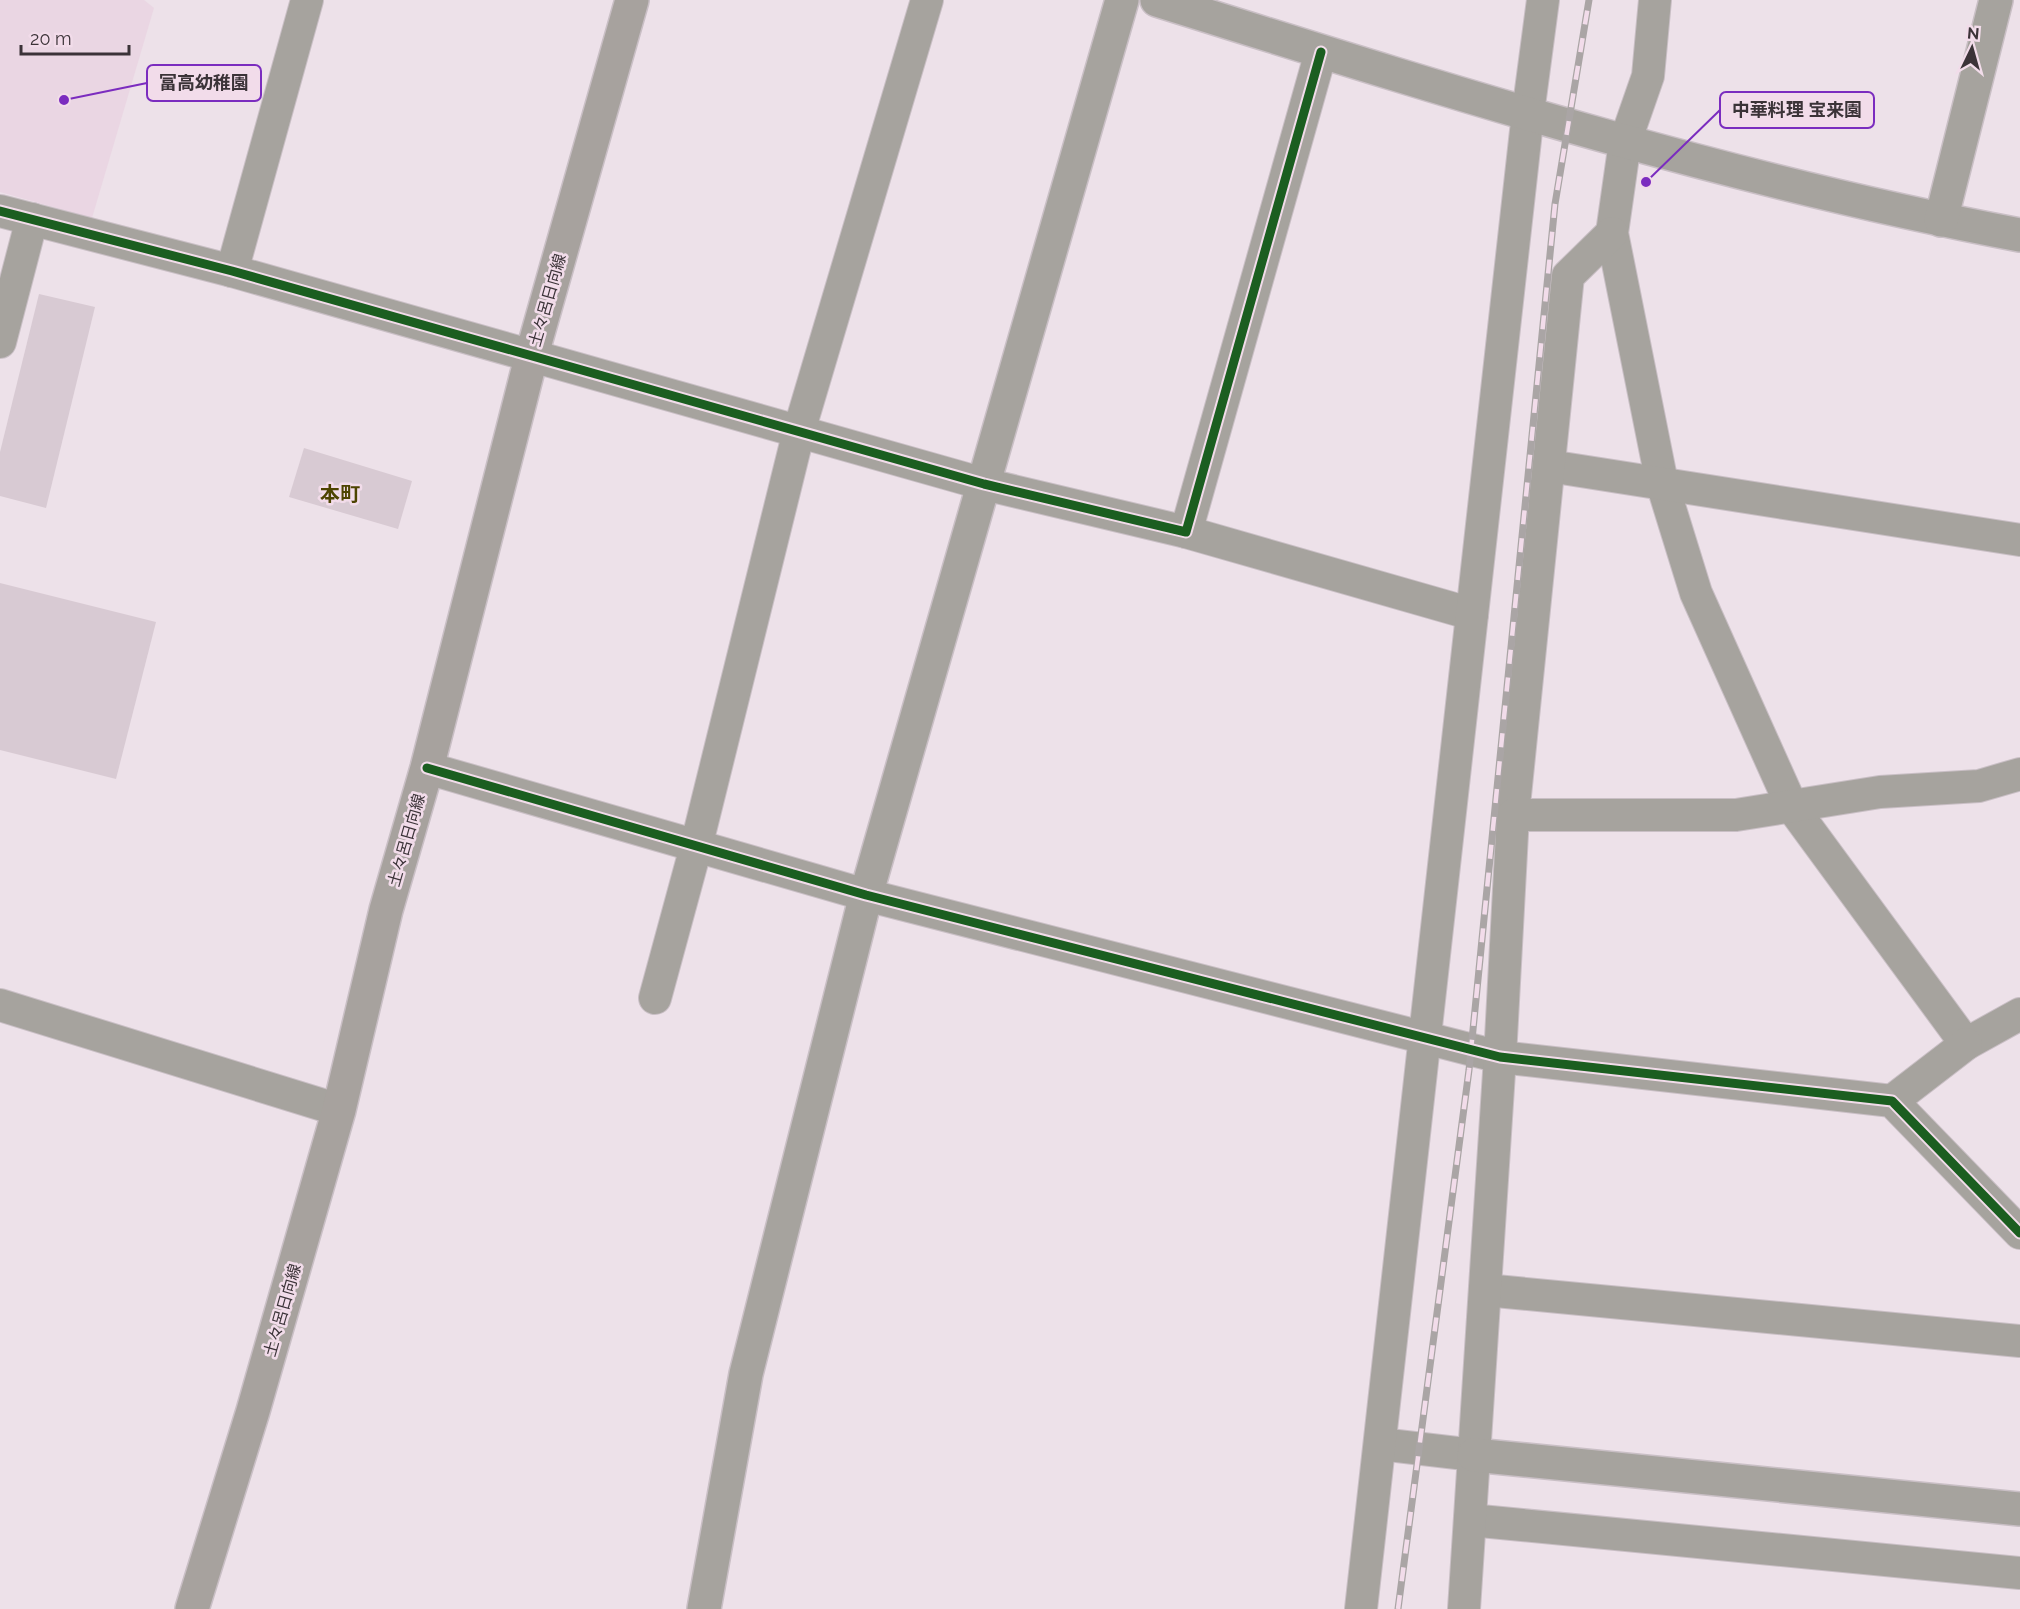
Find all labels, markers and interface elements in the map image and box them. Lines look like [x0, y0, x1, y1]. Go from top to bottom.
scale bar [21, 18, 129, 56]
north arrow [1942, 18, 2002, 78]
text: N [1966, 24, 1980, 44]
text: 20 m [30, 28, 72, 49]
callout: 富高幼稚園 [147, 65, 261, 101]
text: 富高幼稚園 [159, 72, 249, 93]
callout: 中華料理 宝来園 [1720, 92, 1874, 128]
text: 中華料理 宝来園 [1732, 99, 1862, 120]
street label: 土々呂日向線 [525, 251, 570, 349]
district label: 本町 [320, 482, 360, 506]
street label: 土々呂日向線 [384, 791, 429, 889]
street label: 土々呂日向線 [260, 1261, 305, 1359]

